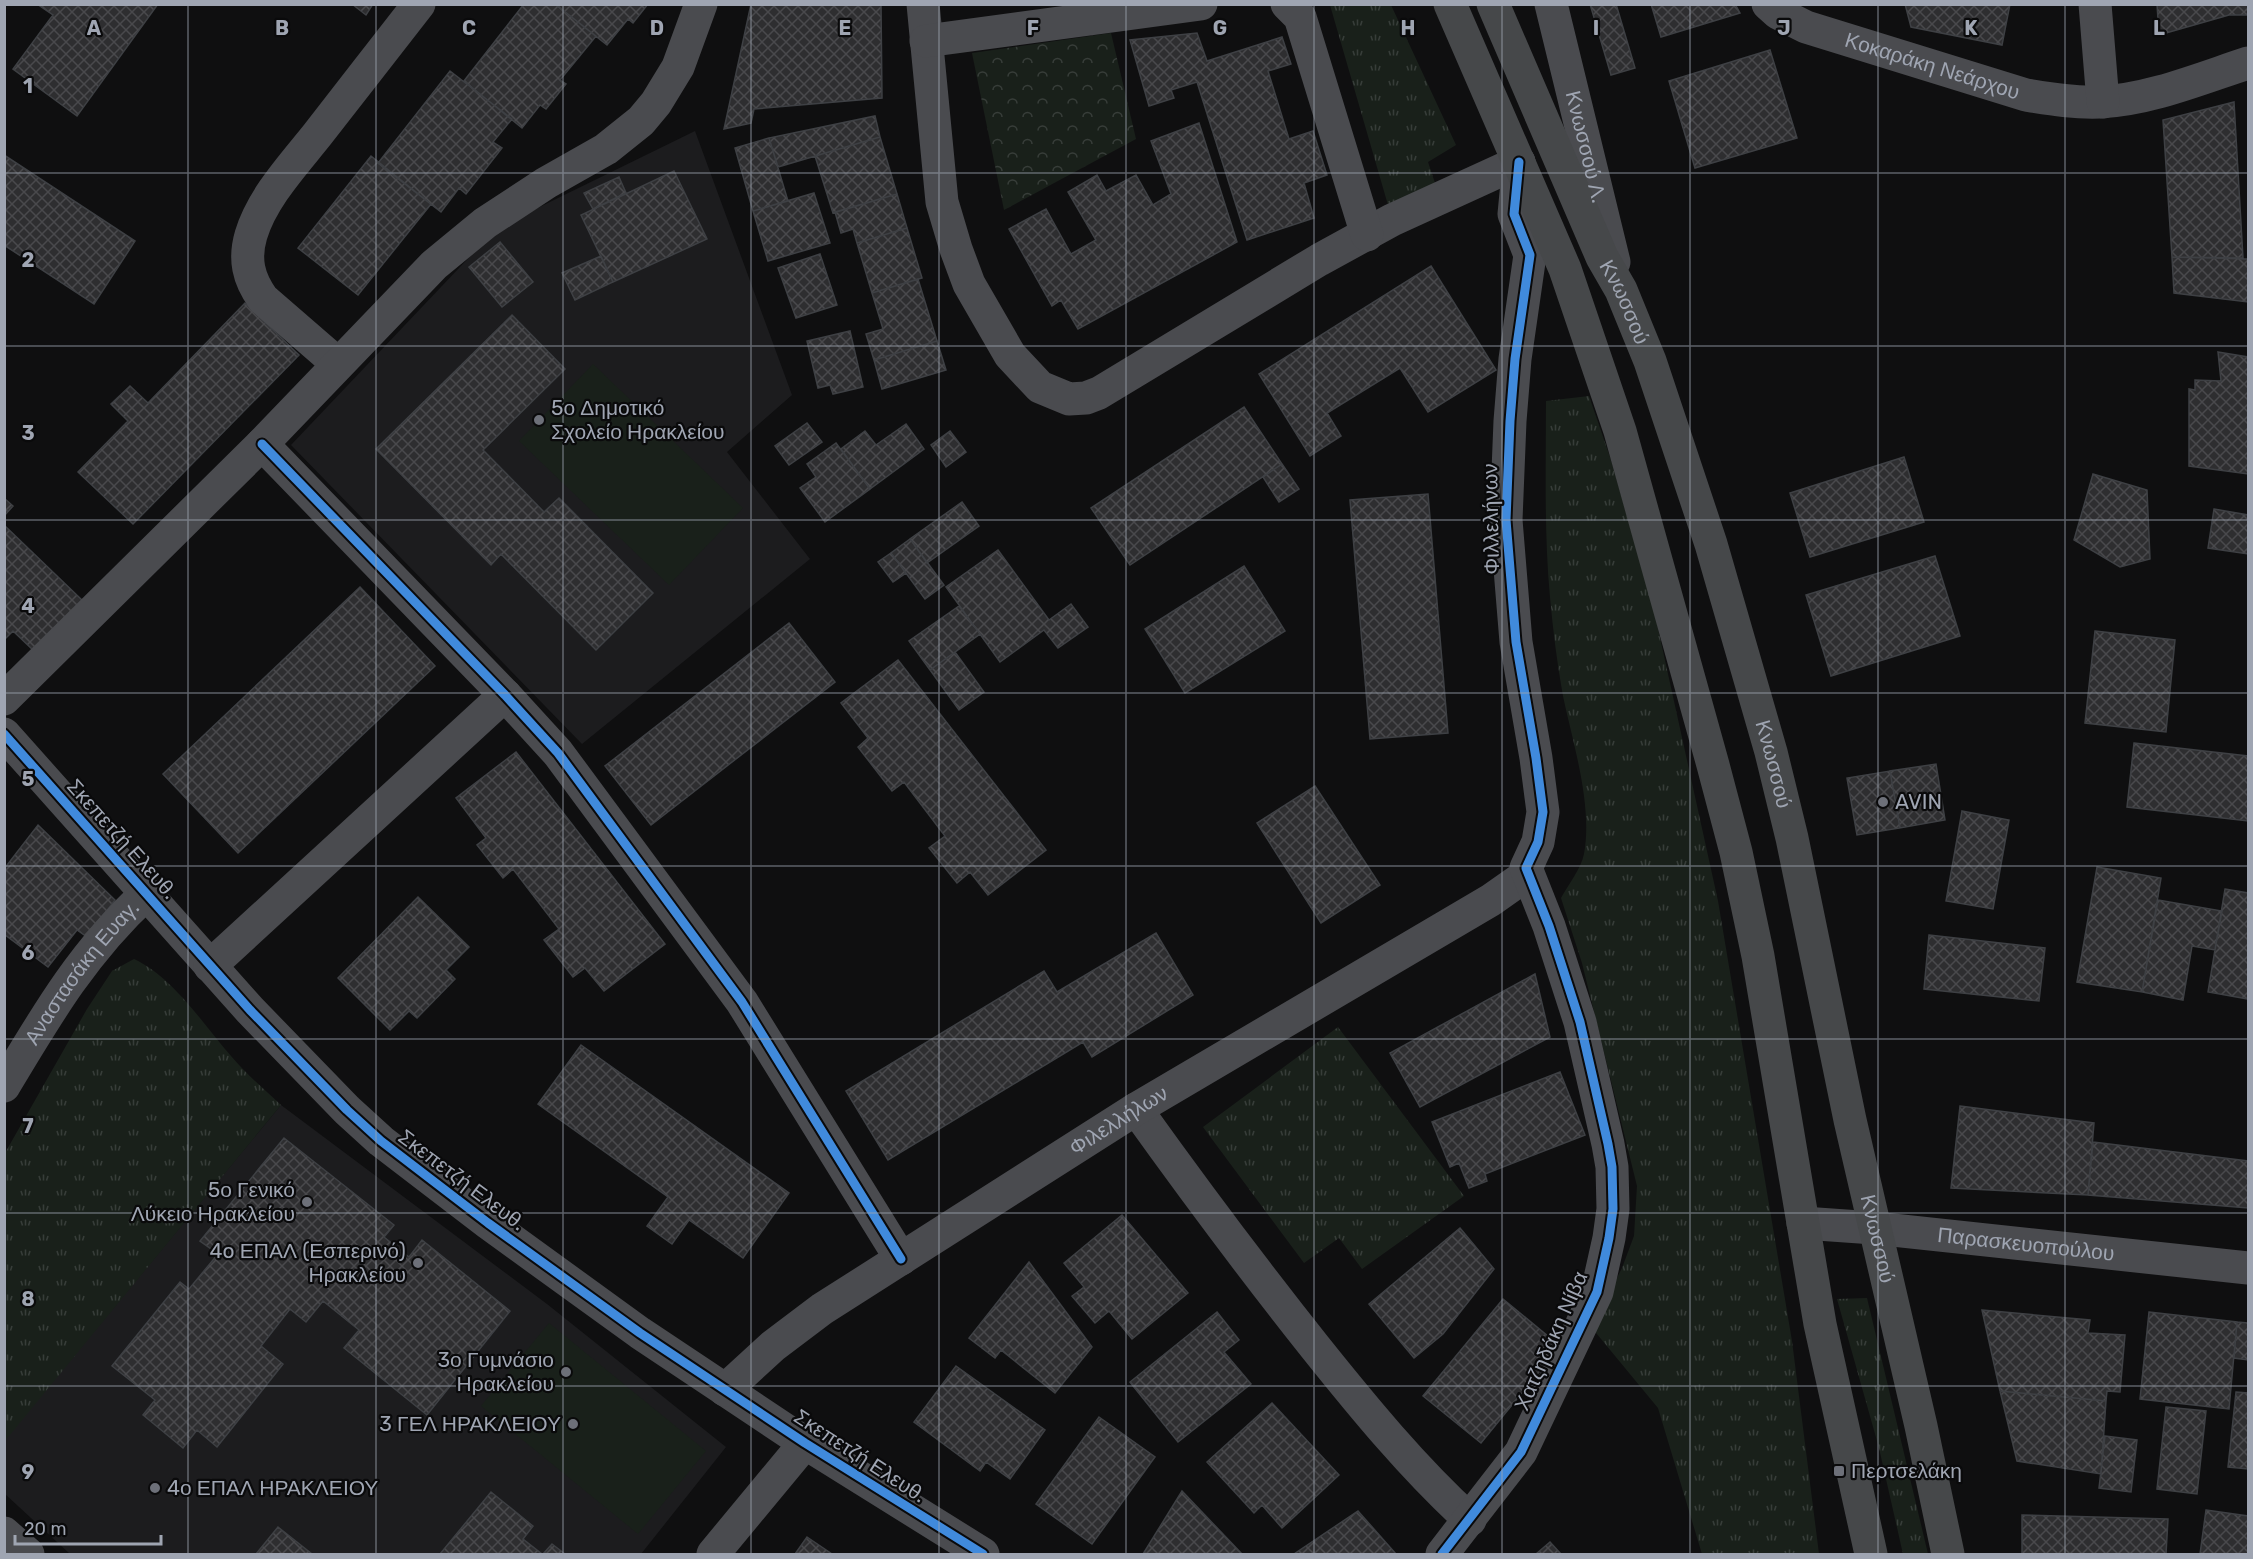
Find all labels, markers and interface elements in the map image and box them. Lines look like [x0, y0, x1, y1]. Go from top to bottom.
text: A [87, 16, 102, 40]
text: B [275, 16, 289, 40]
text: C [462, 16, 476, 40]
text: D [650, 16, 664, 40]
text: E [839, 16, 851, 40]
text: F [1027, 16, 1039, 40]
text: G [1213, 16, 1227, 40]
text: H [1401, 16, 1415, 40]
text: I [1593, 16, 1599, 40]
text: J [1777, 16, 1791, 40]
text: K [1964, 16, 1978, 40]
text: L [2153, 16, 2165, 40]
street label: Κοκαράκη Νεάρχου [1842, 27, 2023, 104]
text: 1 [23, 74, 33, 98]
street label: Κνωσσού Λ. [1561, 88, 1612, 205]
text: 2 [22, 248, 35, 272]
street label: Κνωσσού [1594, 255, 1655, 348]
place label: 5ο Δημοτικό Σχολείο Ηρακλείου [551, 395, 725, 444]
marker: 5ο Δημοτικό Σχολείο Ηρακλείου [532, 413, 546, 427]
text: 3 [21, 421, 35, 445]
street label: Φιλλελήνων [1477, 463, 1504, 575]
text: 4 [21, 594, 35, 618]
street label: Κνωσσού [1750, 717, 1797, 811]
text: 5 [22, 767, 35, 791]
street label: Σκεπετζή Ελευθ. [62, 774, 183, 904]
place label: AVIN [1895, 789, 1942, 814]
marker: AVIN [1876, 795, 1890, 809]
street label: Αναστασάκη Ευαγ. [19, 895, 144, 1049]
text: 6 [21, 941, 35, 965]
street label: Φιλελλήλων [1065, 1080, 1172, 1160]
text: 7 [22, 1114, 34, 1138]
street label: Σκεπετζή Ελευθ. [394, 1124, 531, 1236]
place label: 5ο Γενικό Λύκειο Ηρακλείου [131, 1177, 295, 1226]
street label: Κνωσσού [1856, 1192, 1900, 1285]
marker: 5ο Γενικό Λύκειο Ηρακλείου [300, 1195, 314, 1209]
street label: Παρασκευοπούλου [1936, 1222, 2116, 1266]
place label: 4o ΕΠΑΛ (Εσπερινό) Ηρακλείου [210, 1238, 406, 1287]
marker: 4o ΕΠΑΛ (Εσπερινό) Ηρακλείου [411, 1256, 425, 1270]
street label: Χατζηδάκη Νίβα [1509, 1267, 1592, 1414]
text: 8 [21, 1287, 35, 1311]
place label: 3ο Γυμνάσιο Ηρακλείου [437, 1347, 554, 1396]
marker: 3ο Γυμνάσιο Ηρακλείου [559, 1365, 573, 1379]
street label: Σκεπετζή Ελευθ. [789, 1404, 931, 1508]
place label: 3 ΓΕΛ ΗΡΑΚΛΕΙΟΥ [379, 1411, 561, 1436]
marker: 3 ΓΕΛ ΗΡΑΚΛΕΙΟΥ [566, 1417, 580, 1431]
place label: Περτσελάκη [1851, 1458, 1962, 1483]
text: 9 [22, 1460, 35, 1484]
marker: Περτσελάκη [1832, 1464, 1846, 1478]
place label: 4ο ΕΠΑΛ ΗΡΑΚΛΕΙΟΥ [167, 1475, 378, 1500]
marker: 4ο ΕΠΑΛ ΗΡΑΚΛΕΙΟΥ [148, 1481, 162, 1495]
scale bar [15, 1508, 160, 1546]
text: 20 m [24, 1518, 66, 1540]

